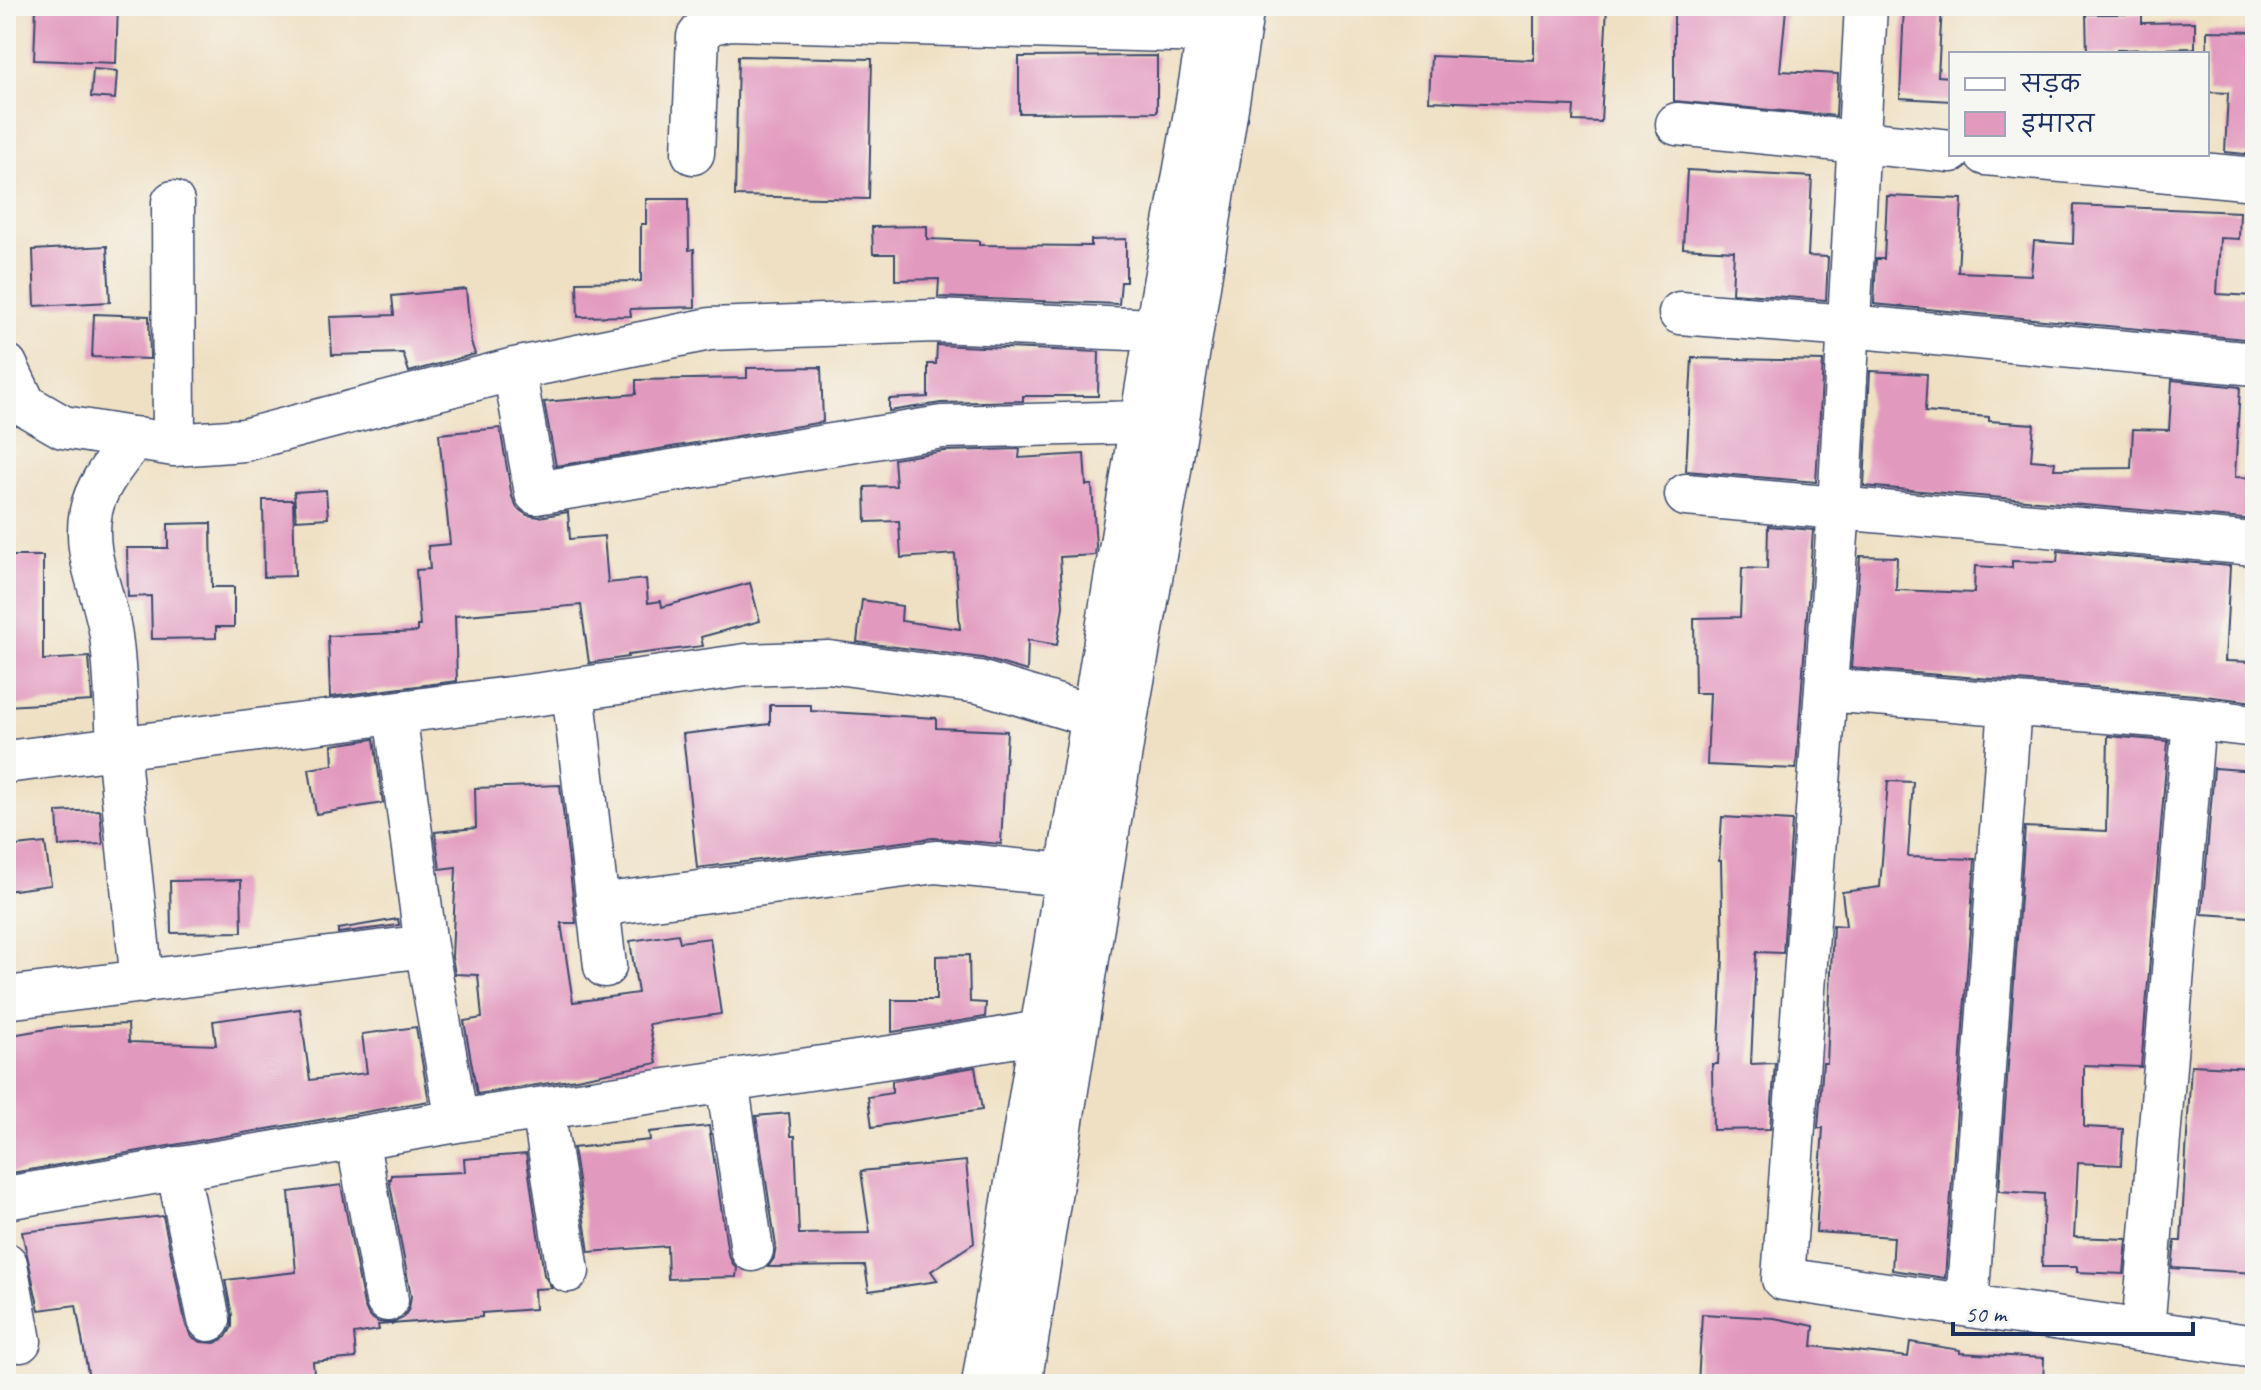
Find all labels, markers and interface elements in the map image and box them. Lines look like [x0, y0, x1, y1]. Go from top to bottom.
legend [1949, 52, 2209, 156]
text: सड़क [2019, 69, 2082, 99]
text: इमारत [2021, 109, 2096, 139]
scale bar [1953, 1286, 2193, 1336]
text: 50 m [1965, 1299, 2008, 1329]

